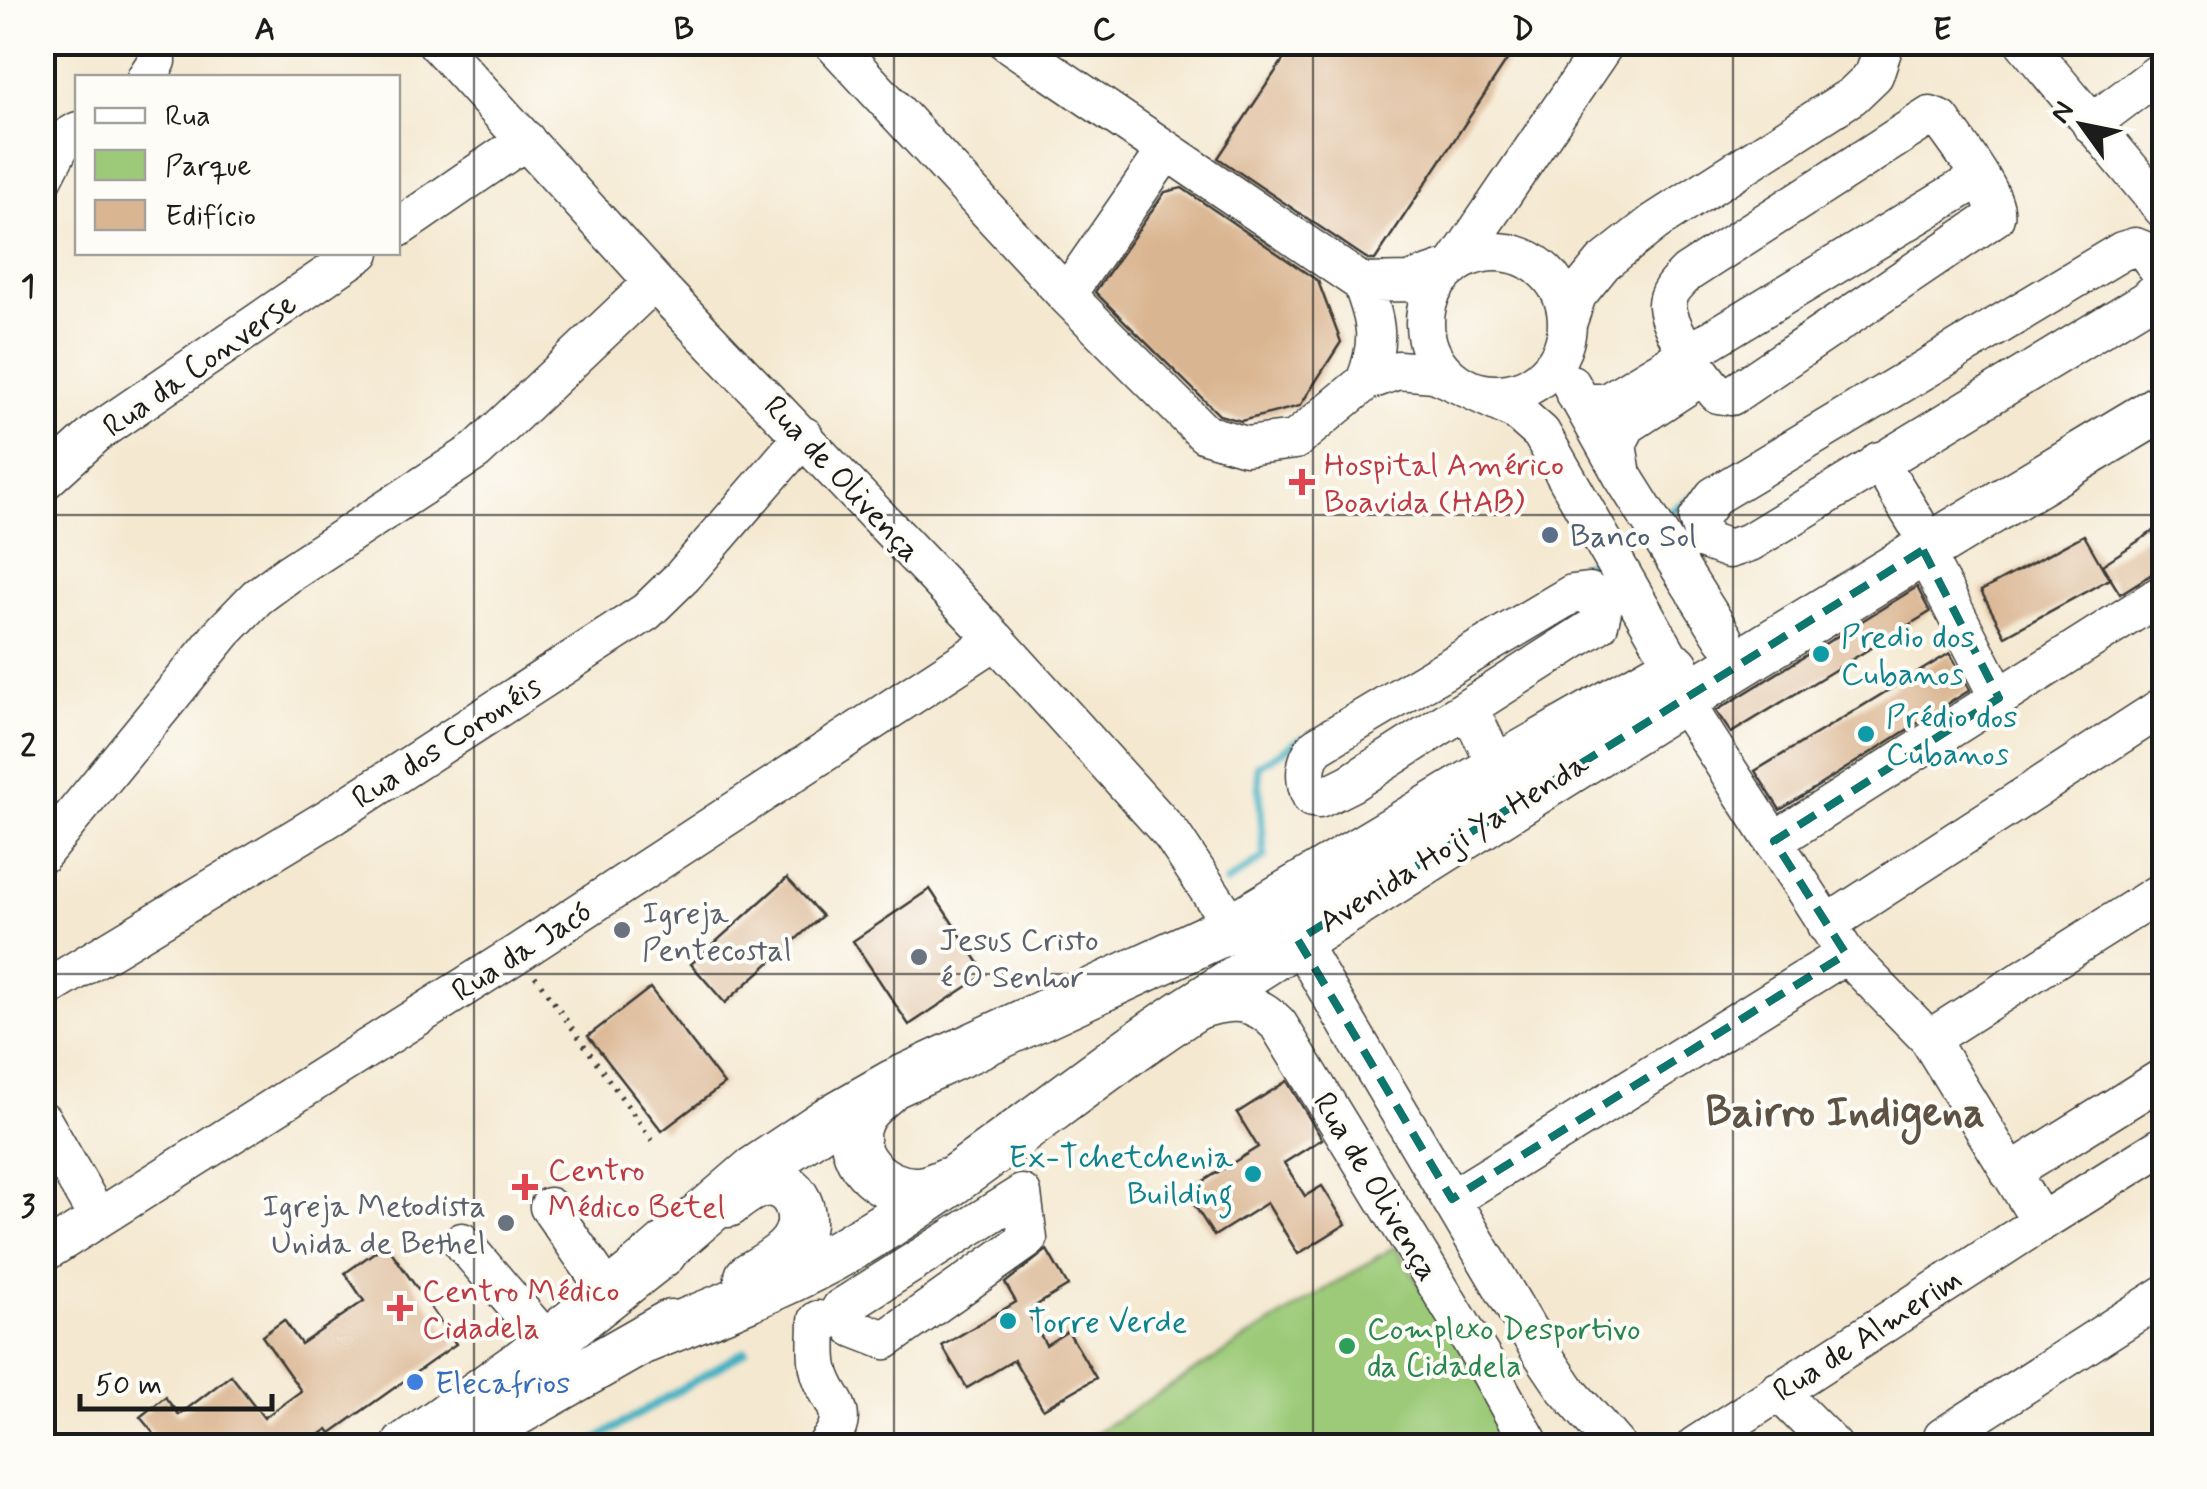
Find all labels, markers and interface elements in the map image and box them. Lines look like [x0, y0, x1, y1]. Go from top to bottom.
text: A [255, 9, 275, 51]
text: B [674, 9, 694, 51]
text: C [1093, 9, 1116, 51]
text: D [1512, 9, 1534, 51]
text: E [1933, 9, 1952, 51]
legend [75, 75, 400, 255]
north arrow [2032, 75, 2132, 175]
text: N [2043, 95, 2084, 131]
text: Rua [165, 97, 211, 136]
text: Parque [165, 147, 251, 186]
text: Edifício [165, 197, 256, 236]
text: 1 [21, 266, 35, 308]
street label: Rua da Converse [95, 283, 305, 448]
street label: Rua de Olivença [753, 387, 930, 572]
place label: Hospital Américo Boavida (HAB) [1324, 445, 1564, 524]
marker: Hospital Américo Boavida (HAB) [1289, 469, 1315, 495]
place label: Banco Sol [1570, 516, 1697, 558]
marker: Banco Sol [1539, 524, 1561, 546]
place label: Predio dos Cubanos [1841, 617, 1975, 696]
marker: Predio dos Cubanos [1810, 643, 1832, 665]
street label: Rua dos Coronéis [344, 666, 550, 820]
place label: Prédio dos Cubanos [1886, 697, 2018, 776]
marker: Prédio dos Cubanos [1855, 723, 1877, 745]
text: 2 [20, 726, 36, 768]
street label: Avenida Hoji Ya Henda [1311, 743, 1598, 944]
street label: Rua da Jacó [444, 891, 600, 1012]
place label: Igreja Pentecostal [642, 893, 792, 972]
marker: Igreja Pentecostal [611, 919, 633, 941]
place label: Jesus Cristo é O Senhor [939, 920, 1099, 999]
marker: Jesus Cristo é O Senhor [908, 946, 930, 968]
street label: Rua de Olivença [1302, 1085, 1448, 1289]
district label: Bairro Indigena [1705, 1086, 1985, 1145]
place label: Ex-Tchetchenia Building [1009, 1137, 1234, 1219]
place label: Centro Médico Betel [548, 1150, 725, 1229]
marker: Ex-Tchetchenia Building [1242, 1163, 1264, 1185]
marker: Centro Médico Betel [512, 1174, 538, 1200]
text: 3 [21, 1186, 36, 1228]
place label: Igreja Metodista Unida de Bethel [262, 1186, 486, 1265]
marker: Igreja Metodista Unida de Bethel [495, 1212, 517, 1234]
street label: Rua de Almerim [1766, 1259, 1971, 1412]
place label: Centro Médico Cidadela [422, 1271, 619, 1350]
marker: Centro Médico Cidadela [387, 1295, 413, 1321]
place label: Torre Verde [1028, 1302, 1187, 1344]
place label: Complexo Desportivo da Cidadela [1367, 1309, 1641, 1388]
marker: Torre Verde [997, 1310, 1019, 1332]
marker: Complexo Desportivo da Cidadela [1336, 1335, 1358, 1357]
scale bar [80, 1349, 272, 1411]
place label: Elecafrios [435, 1363, 570, 1405]
text: 50 m [95, 1366, 162, 1405]
marker: Elecafrios [404, 1371, 426, 1393]

